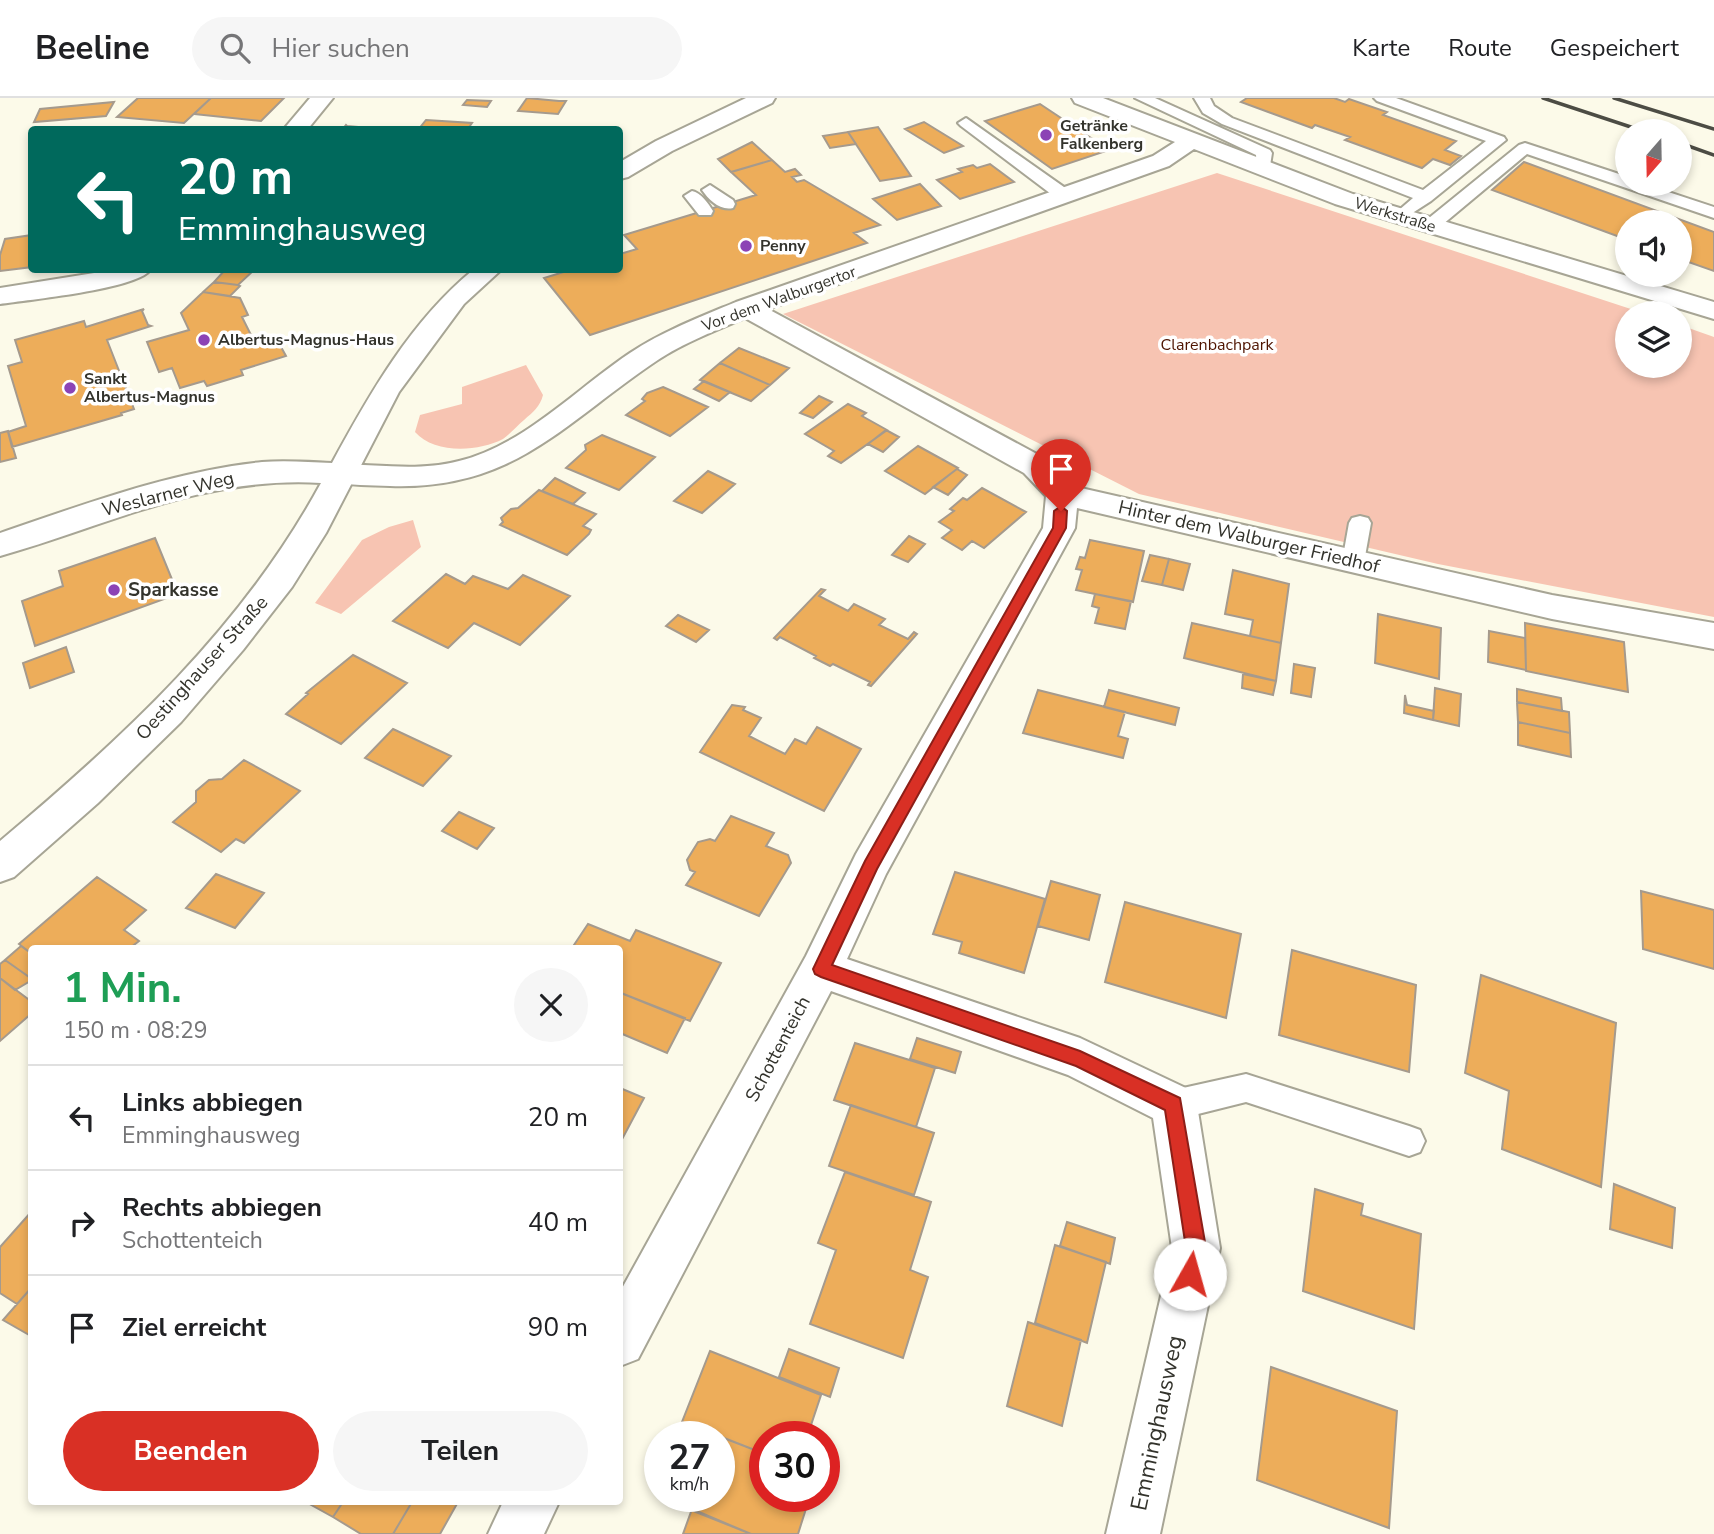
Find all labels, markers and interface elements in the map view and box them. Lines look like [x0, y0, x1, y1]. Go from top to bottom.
search box [192, 17, 682, 80]
text: Beeline [35, 26, 150, 71]
icon: search [216, 29, 254, 67]
text: Hier suchen [272, 31, 410, 66]
text: Karte [1352, 32, 1410, 64]
text: Route [1448, 32, 1512, 64]
text: Gespeichert [1550, 32, 1679, 64]
place label: Getränke Falkenberg [1060, 115, 1143, 155]
north arrow [1615, 119, 1692, 196]
map controls [1615, 119, 1692, 378]
marker: Getränke Falkenberg [1038, 127, 1054, 143]
text: 20 m [178, 144, 293, 211]
icon: left [63, 154, 154, 245]
street label: Werkstraße [1351, 192, 1439, 238]
text: Emminghausweg [178, 208, 426, 251]
button: sound [1615, 210, 1692, 287]
place label: Penny [760, 235, 806, 257]
marker: Penny [738, 238, 754, 254]
street label: Vor dem Walburgertor [698, 261, 859, 337]
button: layers [1615, 301, 1692, 378]
place label: Albertus-Magnus-Haus [218, 329, 394, 351]
marker: Albertus-Magnus-Haus [196, 332, 212, 348]
park label: Clarenbachpark [1160, 334, 1275, 356]
place label: Sankt Albertus-Magnus [84, 368, 215, 408]
marker: Sankt Albertus-Magnus [62, 380, 78, 396]
pin [1031, 439, 1091, 511]
icon: arrive [1042, 450, 1080, 488]
street label: Weslarner Weg [99, 465, 237, 523]
street label: Hinter dem Walburger Friedhof [1116, 494, 1383, 580]
place label: Sparkasse [128, 577, 219, 603]
marker: Sparkasse [106, 582, 122, 598]
street label: Oestinghauser Straße [130, 590, 274, 746]
text: 1 Min. [63, 960, 182, 1017]
button: close [514, 968, 588, 1042]
street label: Schottenteich [739, 992, 817, 1106]
text: 150 m · 08:29 [63, 1015, 208, 1046]
text: Links abbiegen [122, 1085, 303, 1120]
icon: left [63, 1099, 101, 1137]
text: 20 m [528, 1100, 588, 1135]
text: Emminghausweg [122, 1120, 301, 1151]
text: Rechts abbiegen [122, 1190, 322, 1225]
icon: right [63, 1204, 101, 1242]
text: 40 m [528, 1205, 588, 1240]
text: Schottenteich [122, 1225, 263, 1256]
position arrow [1153, 1237, 1227, 1311]
icon: arrive [63, 1309, 101, 1347]
text: Ziel erreicht [122, 1310, 266, 1345]
text: 90 m [528, 1310, 588, 1345]
street label: Emminghausweg [1123, 1332, 1191, 1514]
button: Beenden [63, 1411, 319, 1491]
button: Teilen [333, 1411, 588, 1491]
speed limit sign: 30 [749, 1421, 840, 1512]
text: 27 [668, 1434, 711, 1481]
text: km/h [670, 1472, 709, 1496]

